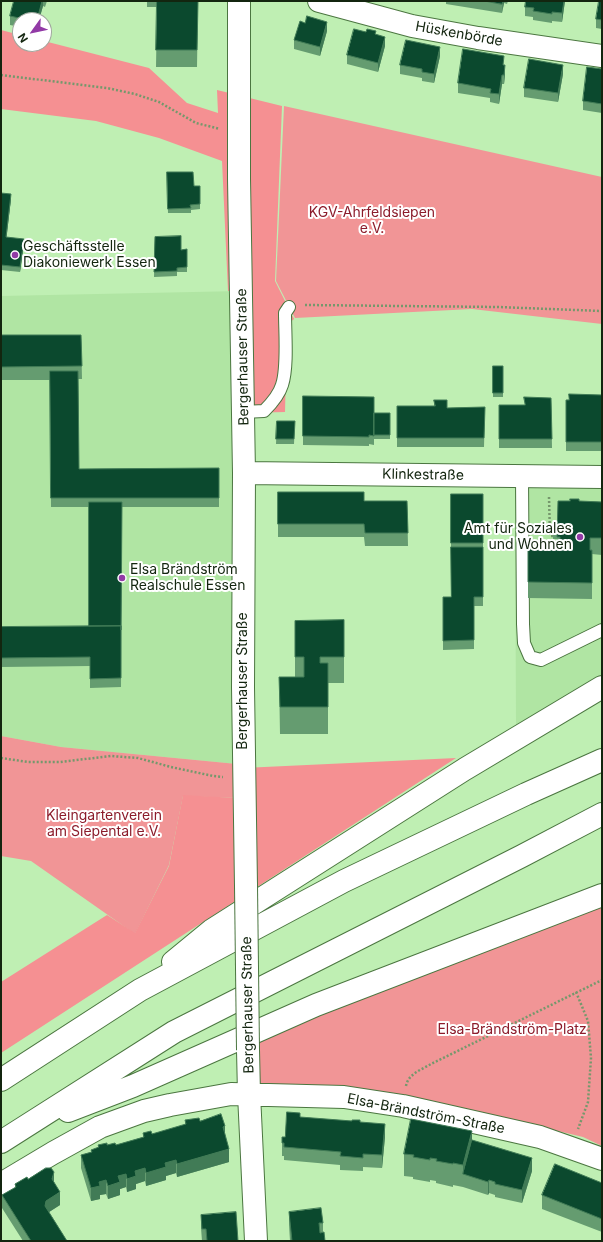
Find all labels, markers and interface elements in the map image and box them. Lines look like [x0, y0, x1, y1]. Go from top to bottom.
north arrow [12, 12, 52, 52]
street label: Hüskenbörde [414, 18, 504, 50]
text: N [15, 31, 31, 45]
park label: KGV-Ahrfeldsiepen e.V. [309, 205, 435, 238]
place label: Geschäftsstelle Diakoniewerk Essen [23, 239, 156, 272]
marker: Geschäftsstelle Diakoniewerk Essen [10, 250, 20, 260]
street label: Bergerhauser Straße [233, 288, 253, 426]
street label: Klinkestraße [382, 466, 464, 484]
place label: Amt für Soziales und Wohnen [464, 521, 572, 554]
marker: Amt für Soziales und Wohnen [575, 532, 585, 542]
place label: Elsa Brändström Realschule Essen [130, 562, 245, 594]
marker: Elsa Brändström Realschule Essen [117, 573, 127, 583]
street label: Bergerhauser Straße [235, 612, 251, 750]
park label: Kleingartenverein am Siepental e.V. [46, 808, 162, 840]
street label: Bergerhauser Straße [238, 936, 258, 1074]
park label: Elsa-Brändström-Platz [437, 1022, 587, 1038]
street label: Elsa-Brändström-Straße [346, 1090, 506, 1138]

